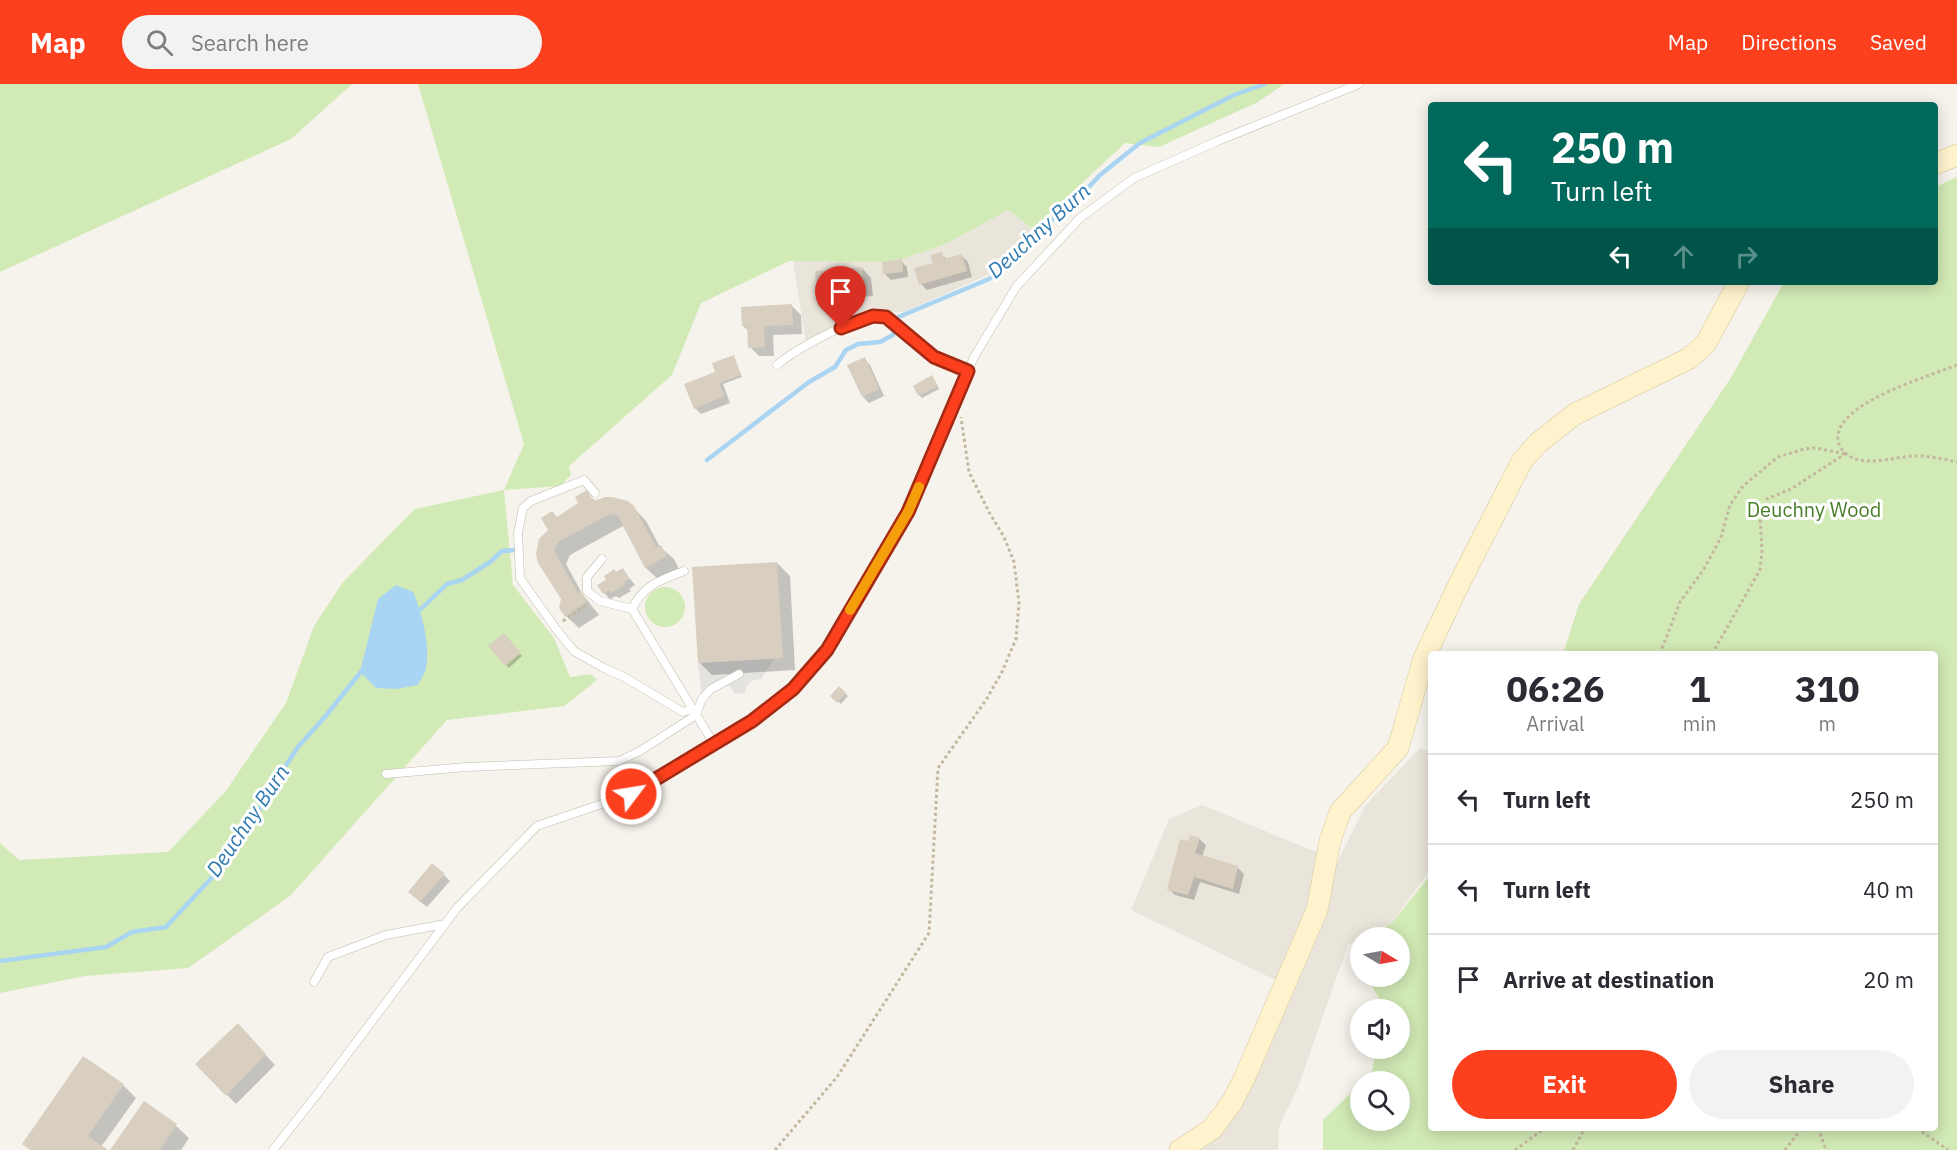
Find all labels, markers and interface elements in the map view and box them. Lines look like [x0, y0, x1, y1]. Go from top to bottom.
search box [122, 15, 542, 69]
text: Map [30, 24, 86, 61]
icon: search [143, 26, 176, 59]
text: Search here [191, 28, 309, 57]
text: Map [1668, 28, 1708, 56]
text: Directions [1741, 28, 1837, 56]
text: Saved [1870, 28, 1927, 56]
text: 250 m [1551, 120, 1674, 175]
icon: left [1452, 126, 1530, 204]
text: Turn left [1551, 173, 1652, 208]
water label: Deuchny Burn [981, 177, 1096, 284]
icon: left [1604, 240, 1637, 273]
icon: ahead [1667, 240, 1700, 273]
icon: right [1730, 240, 1763, 273]
pin [815, 266, 866, 328]
icon: arrive [824, 275, 857, 308]
park label: Deuchny Wood [1747, 496, 1881, 523]
text: 06:26 [1506, 665, 1605, 712]
text: 1 [1689, 665, 1711, 712]
text: 310 [1795, 665, 1860, 712]
text: Arrival [1526, 710, 1585, 737]
text: min [1683, 710, 1717, 737]
text: m [1819, 710, 1836, 737]
water label: Deuchny Burn [199, 759, 295, 882]
position arrow [599, 762, 663, 826]
icon: left [1452, 783, 1485, 816]
text: Turn left [1503, 785, 1591, 814]
text: 250 m [1850, 785, 1914, 814]
icon: left [1452, 873, 1485, 906]
text: Turn left [1503, 875, 1591, 904]
text: 40 m [1863, 875, 1914, 904]
north arrow [1350, 927, 1410, 987]
map controls [1350, 927, 1410, 1131]
icon: arrive [1452, 963, 1485, 996]
text: Arrive at destination [1503, 965, 1714, 994]
text: 20 m [1863, 965, 1914, 994]
button: sound [1350, 999, 1410, 1059]
button: Exit [1452, 1050, 1677, 1119]
button: Share [1689, 1050, 1914, 1119]
button: search [1350, 1071, 1410, 1131]

